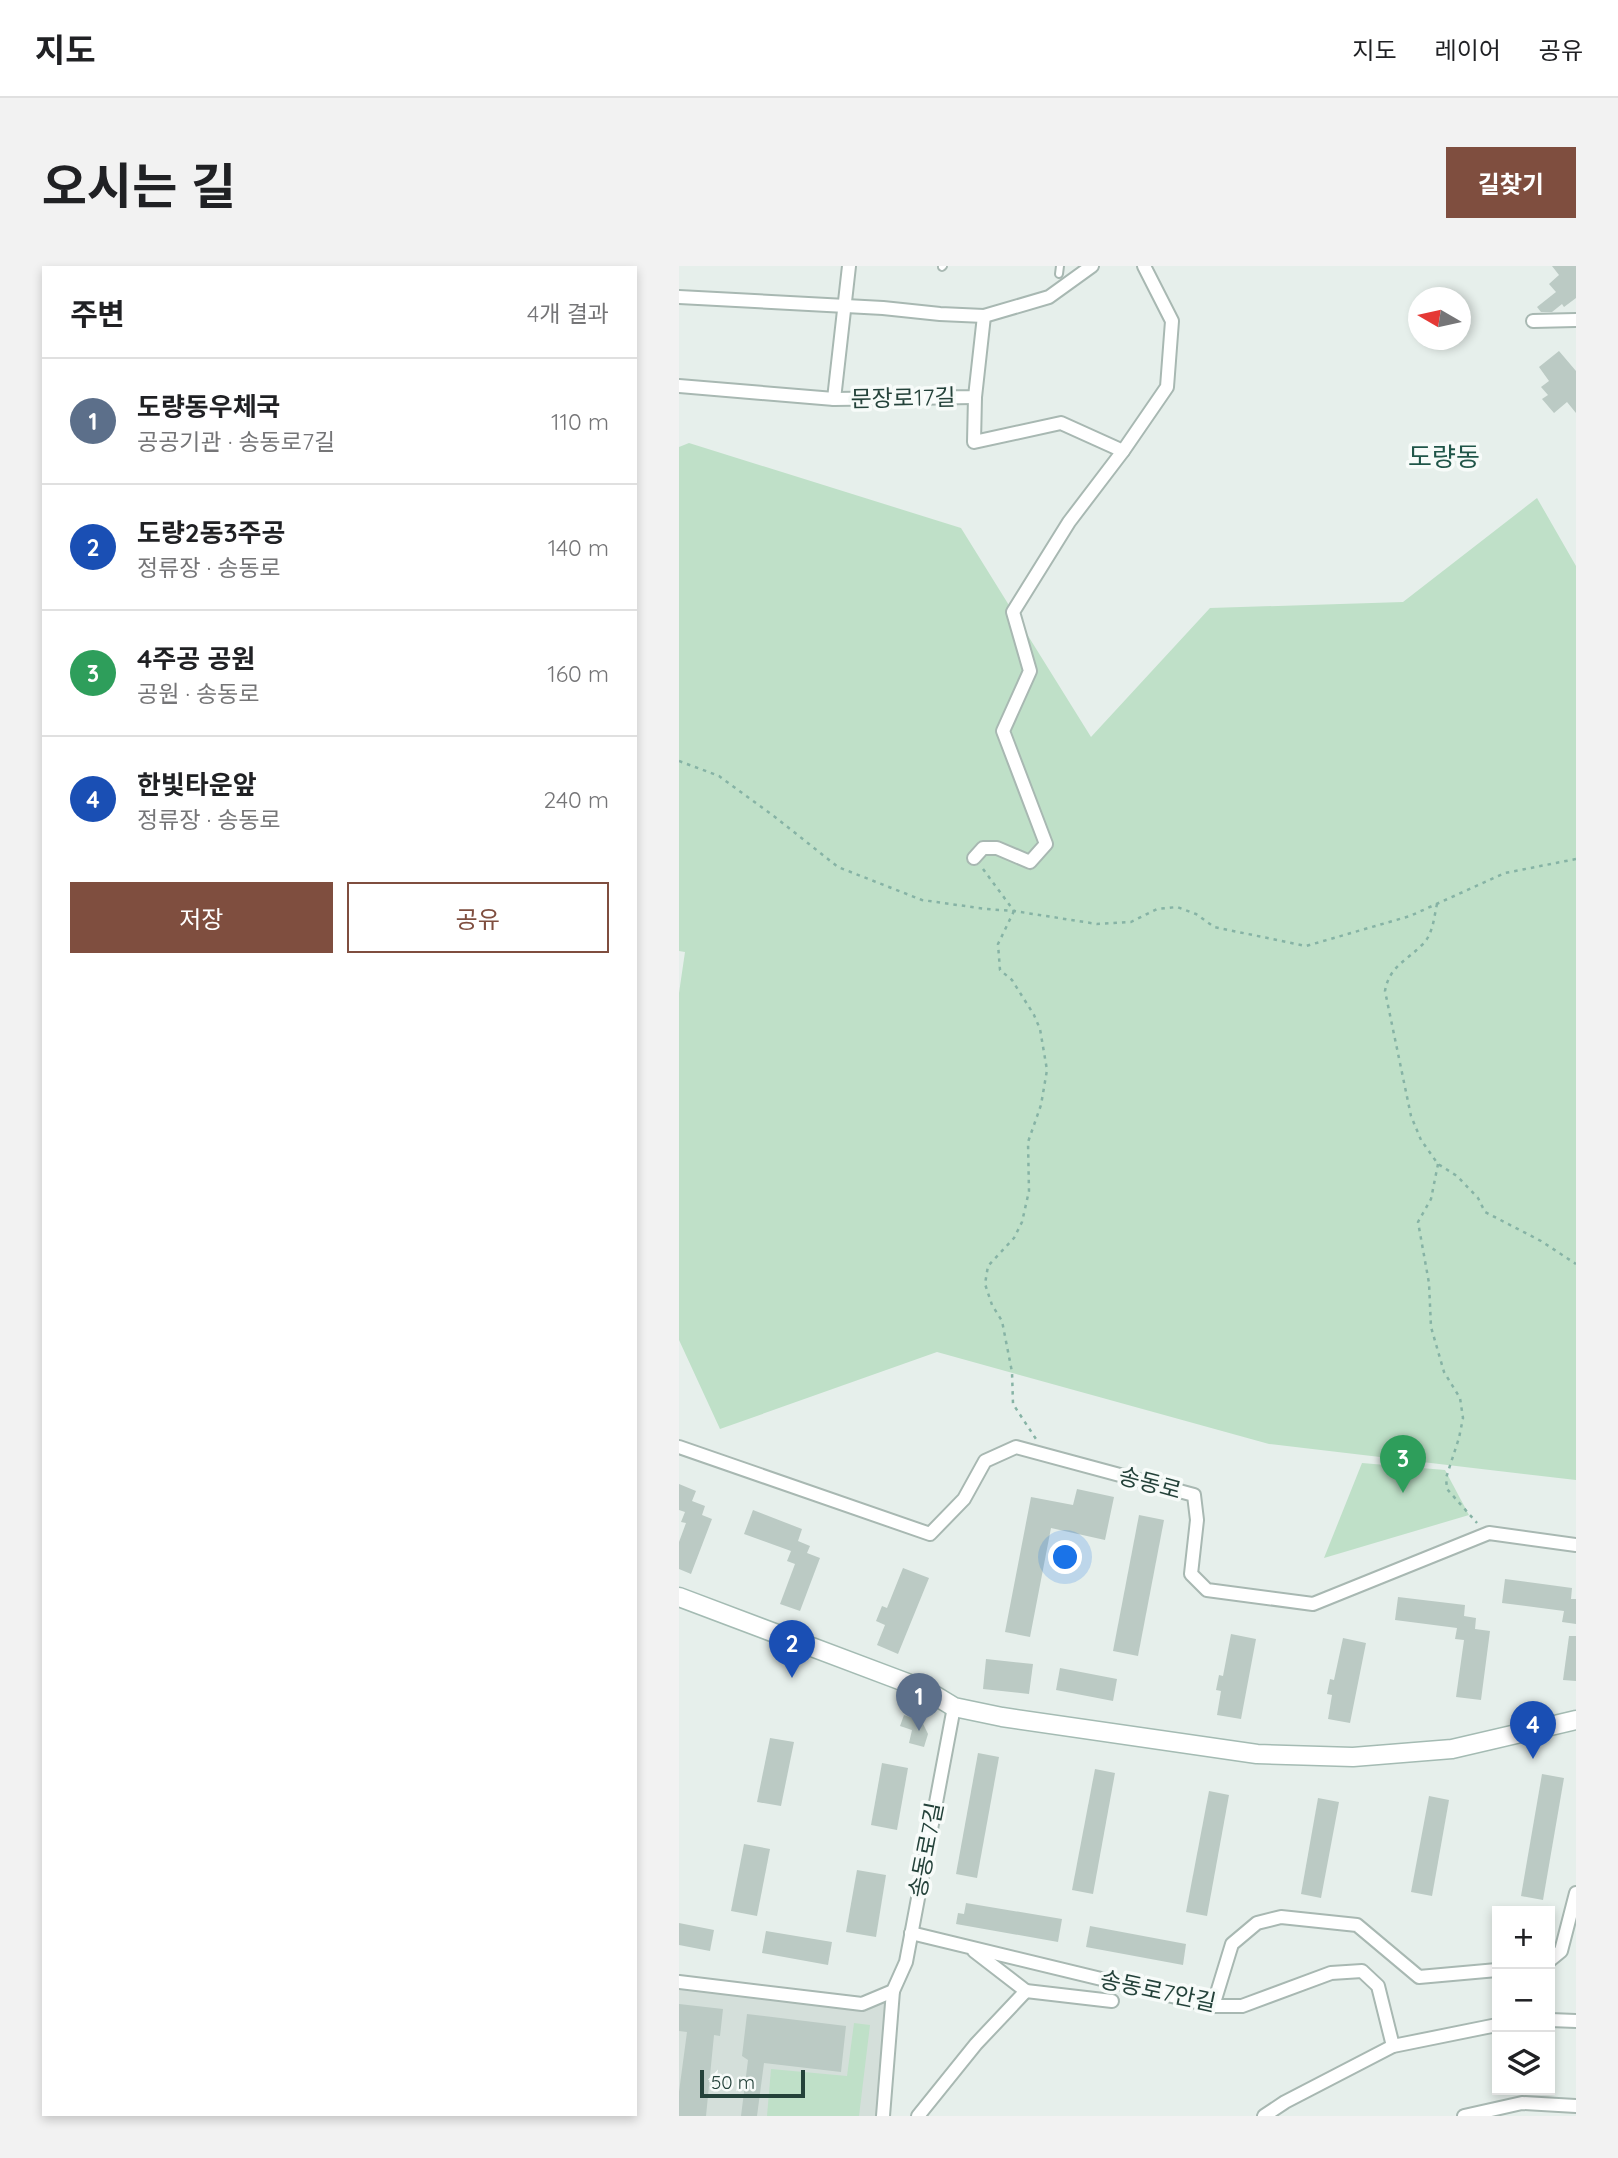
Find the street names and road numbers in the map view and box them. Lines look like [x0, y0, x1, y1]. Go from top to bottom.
street label: 문장로17길 [850, 382, 956, 413]
street label: 송동로 [1116, 1460, 1185, 1505]
street label: 송동로7길 [902, 1800, 949, 1900]
street label: 송동로7안길 [1098, 1964, 1219, 2017]

